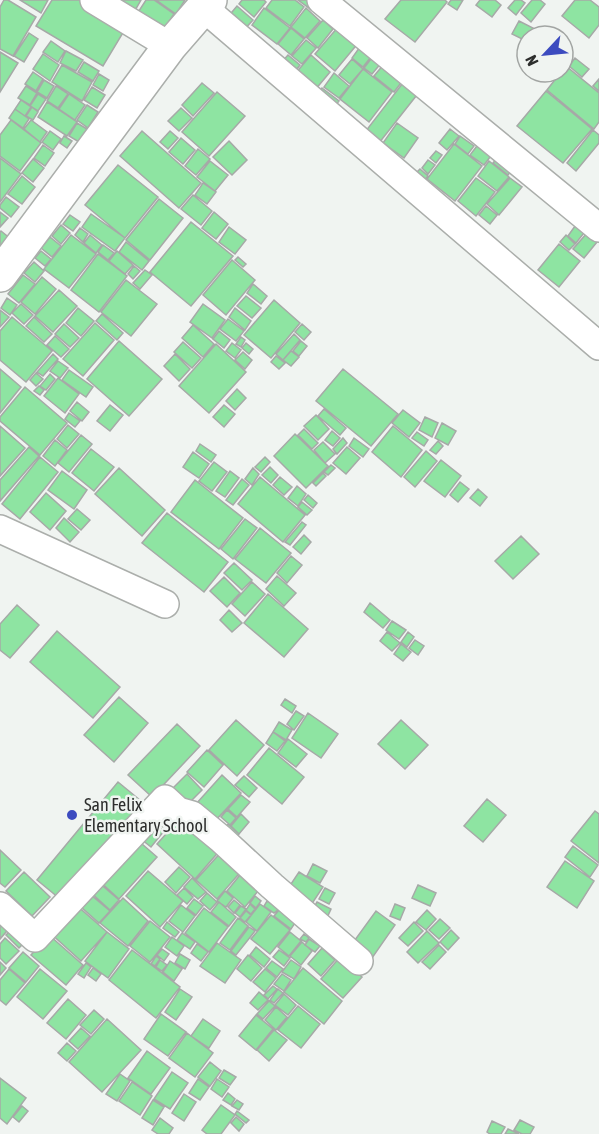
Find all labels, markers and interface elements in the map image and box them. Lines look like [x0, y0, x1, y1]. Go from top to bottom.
north arrow [515, 24, 575, 84]
text: N [521, 52, 542, 69]
place label: San Felix Elementary School [84, 794, 208, 836]
marker: San Felix Elementary School [65, 808, 79, 822]

